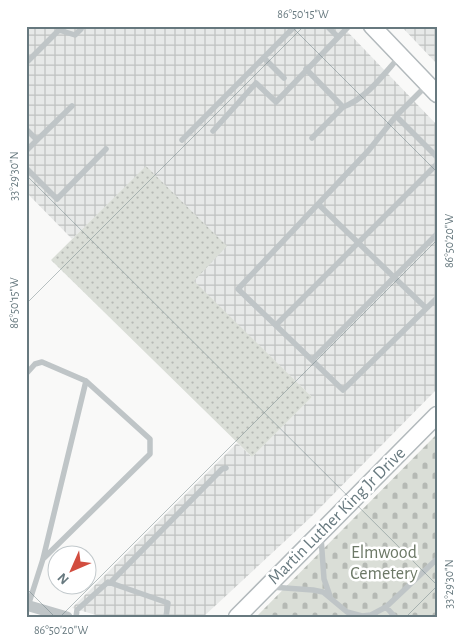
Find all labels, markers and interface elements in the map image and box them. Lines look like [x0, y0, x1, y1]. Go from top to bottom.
text: 86°50'15"W [277, 8, 329, 20]
text: 33°29'30"N [8, 151, 20, 201]
text: 86°50'20"W [443, 214, 455, 268]
text: 86°50'15"W [8, 277, 20, 329]
street label: Martin Luther King Jr Drive [265, 444, 409, 588]
park label: Elmwood Cemetery [350, 544, 418, 583]
north arrow [48, 546, 98, 596]
text: 33°29'30"N [443, 559, 455, 609]
text: N [55, 570, 72, 587]
text: 86°50'20"W [34, 624, 88, 636]

